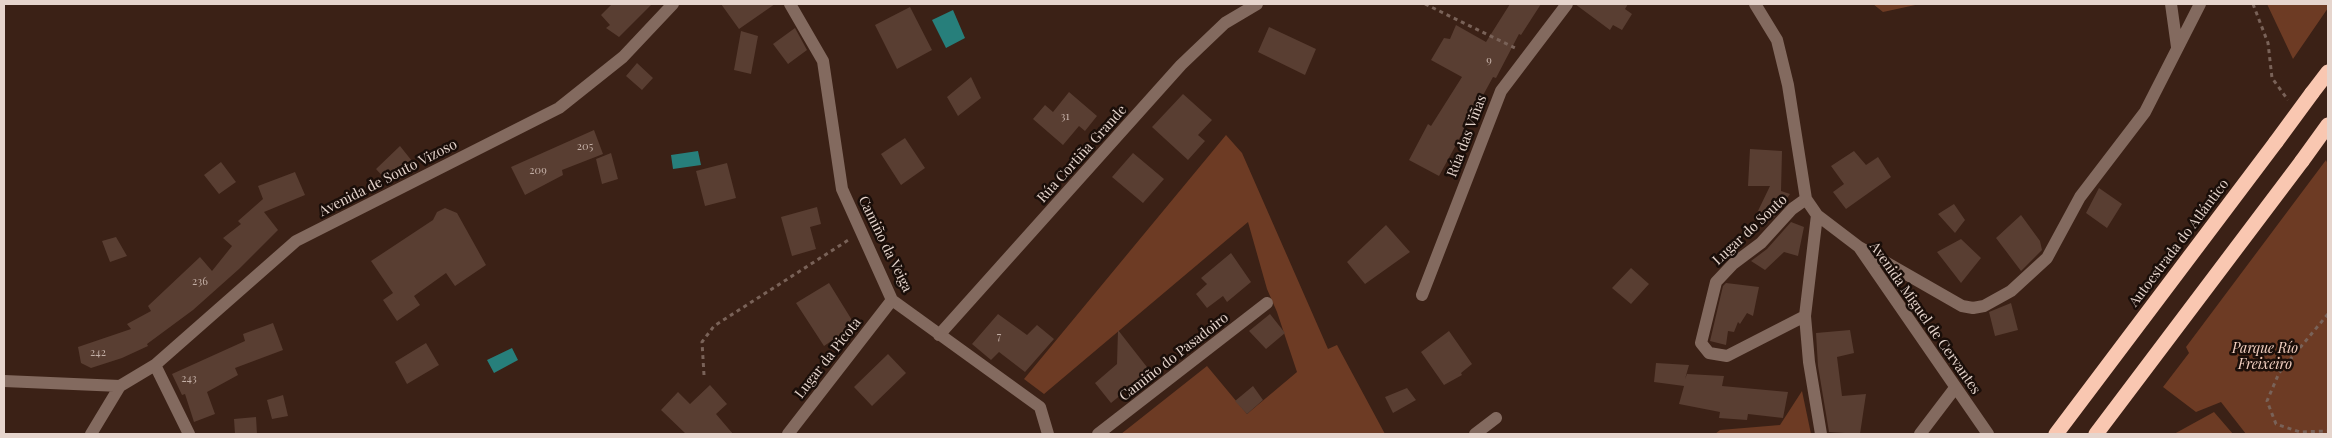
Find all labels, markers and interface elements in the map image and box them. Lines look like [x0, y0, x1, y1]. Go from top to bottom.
house number: 9 [1486, 54, 1492, 68]
street label: Rúa das Viñas [1444, 93, 1490, 179]
street label: Rúa Cortiña Grande [1034, 102, 1130, 206]
house number: 31 [1060, 110, 1070, 124]
street label: Avenida de Souto Vizoso [316, 136, 460, 220]
house number: 205 [577, 140, 593, 154]
house number: 209 [529, 164, 547, 178]
street label: Autoestrada do Atlántico [2126, 176, 2232, 310]
street label: Lugar do Souto [1709, 191, 1791, 269]
street label: Camiño da Veiga [855, 193, 915, 295]
street label: Avenida Miguel de Cervantes [1866, 239, 1984, 397]
house number: 236 [192, 275, 208, 289]
street label: Camiño do Pasadoiro [1116, 309, 1232, 405]
street label: Lugar da Picota [791, 314, 865, 402]
house number: 7 [997, 330, 1001, 344]
park label: Parque Río Freixeiro [2232, 341, 2298, 374]
house number: 242 [90, 346, 106, 360]
house number: 243 [181, 372, 197, 386]

